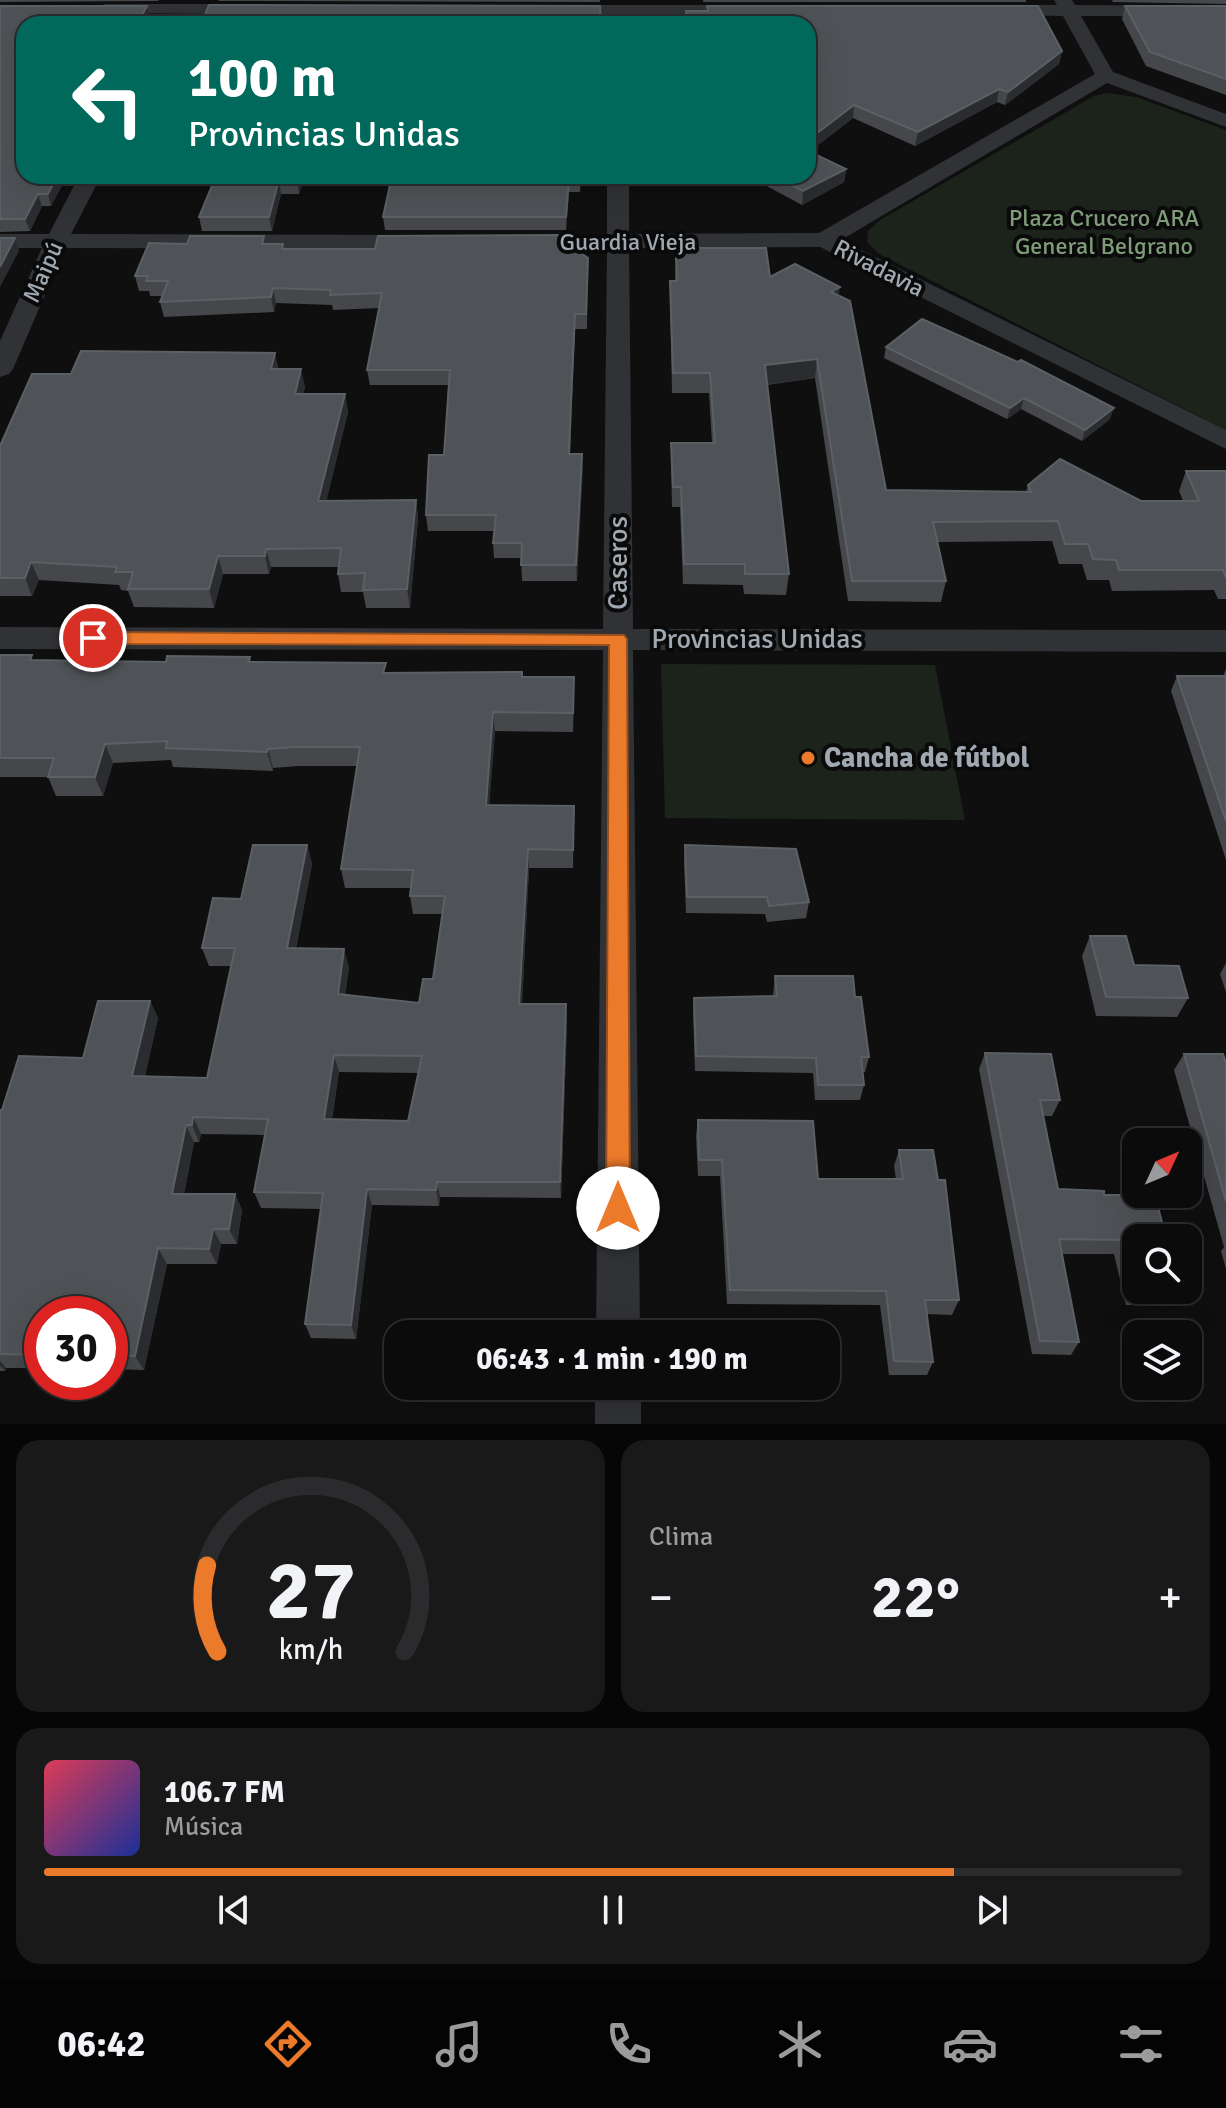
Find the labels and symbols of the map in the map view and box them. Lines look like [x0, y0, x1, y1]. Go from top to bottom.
park label: Plaza Crucero ARA General Belgrano [1009, 203, 1200, 261]
street label: Guardia Vieja [559, 227, 697, 257]
street label: Rivadavia [829, 233, 929, 303]
street label: Maipú [16, 237, 70, 307]
street label: Caseros [601, 516, 635, 610]
pin [59, 604, 127, 672]
street label: Provincias Unidas [651, 622, 863, 656]
place label: Cancha de fútbol [824, 741, 1029, 775]
marker: Cancha de fútbol [799, 749, 817, 767]
north arrow [1122, 1128, 1202, 1208]
position arrow [576, 1166, 660, 1250]
speed limit sign: 30 [24, 1296, 128, 1400]

